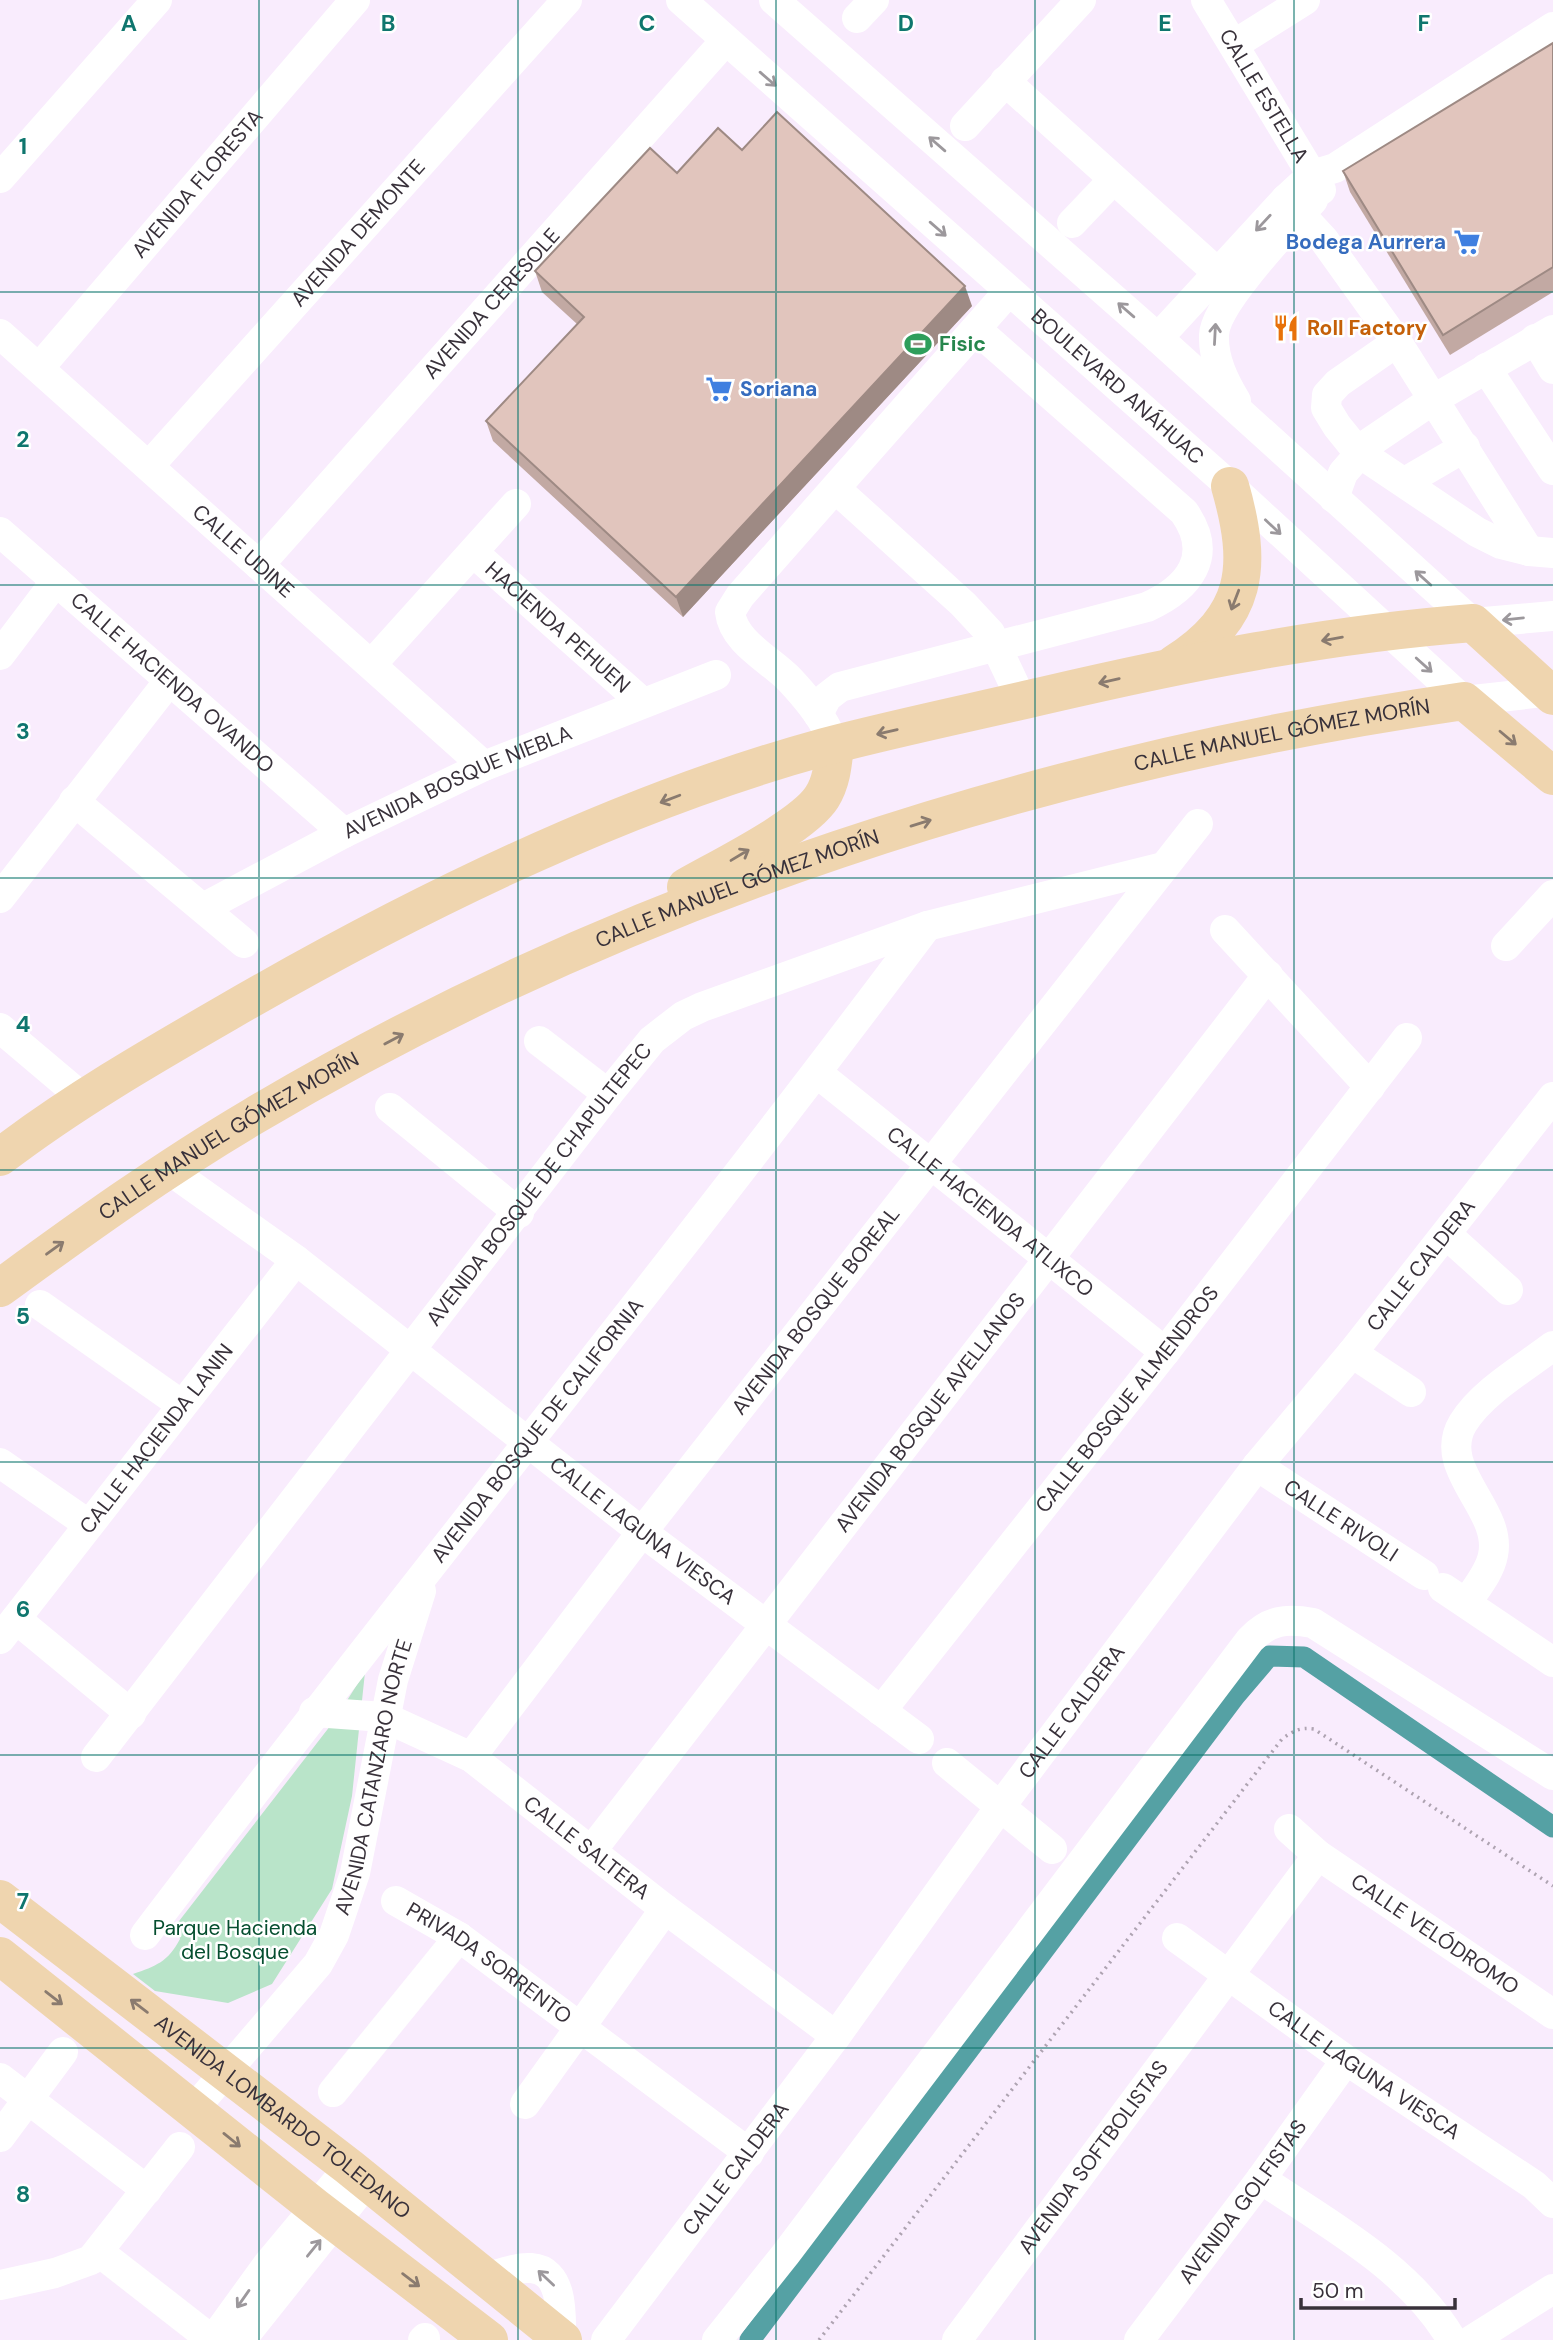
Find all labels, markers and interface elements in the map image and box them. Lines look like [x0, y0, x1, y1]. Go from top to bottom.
text: A [121, 8, 137, 38]
text: B [381, 8, 395, 38]
text: C [639, 8, 655, 38]
text: D [898, 8, 914, 38]
text: E [1158, 8, 1172, 38]
text: F [1418, 8, 1431, 38]
street label: CALLE ESTELLA [1213, 24, 1315, 168]
one-way arrow [759, 71, 777, 87]
street label: AVENIDA FLORESTA [126, 103, 269, 264]
text: 1 [19, 131, 27, 161]
one-way arrow [928, 136, 946, 152]
street label: AVENIDA DEMONTE [285, 153, 431, 313]
one-way arrow [1255, 214, 1272, 231]
one-way arrow [929, 221, 947, 237]
street label: AVENIDA CERESOLE [417, 222, 566, 385]
supermarket icon: Bodega Aurrera [1452, 227, 1482, 257]
place label: Bodega Aurrera [1286, 228, 1446, 256]
street label: BOULEVARD ANÁHUAC [1025, 302, 1210, 471]
one-way arrow [1118, 302, 1135, 319]
restaurant icon: Roll Factory [1271, 313, 1301, 343]
place label: Roll Factory [1307, 314, 1427, 342]
one-way arrow [1209, 323, 1222, 346]
sports icon: Fisic [903, 329, 933, 359]
place label: Fisic [939, 330, 986, 358]
supermarket icon: Soriana [704, 374, 734, 404]
place label: Soriana [740, 375, 817, 403]
text: 2 [16, 424, 30, 454]
street label: CALLE UDINE [186, 498, 300, 604]
one-way arrow [1264, 518, 1281, 535]
street label: HACIENDA PEHUEN [479, 555, 636, 699]
one-way arrow [1414, 570, 1432, 586]
street label: CALLE HACIENDA OVANDO [65, 586, 280, 780]
one-way arrow [1227, 589, 1240, 611]
one-way arrow [1502, 613, 1525, 626]
one-way arrow [1322, 633, 1344, 646]
one-way arrow [1415, 657, 1433, 673]
one-way arrow [1098, 674, 1121, 688]
street label: CALLE MANUEL GÓMEZ MORÍN [1131, 692, 1432, 778]
text: 3 [16, 716, 30, 746]
street label: AVENIDA BOSQUE NIEBLA [338, 719, 576, 845]
one-way arrow [876, 726, 899, 740]
one-way arrow [1499, 730, 1517, 746]
one-way arrow [660, 794, 682, 806]
one-way arrow [910, 815, 932, 828]
street label: CALLE MANUEL GÓMEZ MORÍN [591, 823, 883, 955]
one-way arrow [729, 848, 749, 862]
text: 4 [16, 1009, 31, 1039]
one-way arrow [383, 1031, 404, 1045]
street label: AVENIDA BOSQUE DE CHAPULTEPEC [420, 1037, 658, 1332]
street label: CALLE MANUEL GÓMEZ MORÍN [93, 1045, 364, 1227]
street label: CALLE HACIENDA ATLIXCO [881, 1120, 1100, 1304]
street label: CALLE CALDERA [1360, 1193, 1482, 1337]
street label: AVENIDA BOSQUE BOREAL [725, 1201, 906, 1420]
one-way arrow [45, 1241, 64, 1255]
street label: CALLE BOSQUE ALMENDROS [1029, 1280, 1225, 1519]
street label: AVENIDA BOSQUE AVELLANOS [829, 1287, 1032, 1538]
street label: AVENIDA BOSQUE DE CALIFORNIA [425, 1293, 650, 1568]
text: 5 [16, 1301, 30, 1331]
street label: CALLE HACIENDA LANIN [73, 1338, 239, 1540]
street label: CALLE LAGUNA VIESCA [544, 1450, 742, 1611]
street label: CALLE RIVOLI [1278, 1473, 1403, 1568]
text: 6 [16, 1594, 30, 1624]
street label: AVENIDA CATANZARO NORTE [328, 1636, 419, 1919]
street label: CALLE CALDERA [1012, 1639, 1131, 1784]
street label: CALLE SALTERA [518, 1789, 656, 1906]
street label: CALLE VELÓDROMO [1345, 1867, 1524, 2001]
text: 7 [17, 1886, 29, 1916]
street label: PRIVADA SORRENTO [401, 1896, 577, 2030]
park label: Parque Hacienda del Bosque [153, 1914, 317, 1966]
one-way arrow [44, 1991, 62, 2006]
street label: CALLE LAGUNA VIESCA [1262, 1994, 1466, 2146]
one-way arrow [131, 1998, 149, 2013]
street label: AVENIDA LOMBARDO TOLEDANO [149, 2009, 417, 2225]
street label: AVENIDA SOFTBOLISTAS [1012, 2055, 1174, 2260]
street label: CALLE CALDERA [676, 2096, 795, 2241]
street label: AVENIDA GOLFISTAS [1173, 2114, 1313, 2289]
one-way arrow [222, 2132, 240, 2148]
text: 8 [16, 2179, 30, 2209]
one-way arrow [306, 2240, 322, 2258]
scale bar [1301, 2266, 1455, 2310]
one-way arrow [538, 2270, 556, 2287]
one-way arrow [401, 2272, 420, 2287]
text: 50 m [1312, 2277, 1363, 2305]
one-way arrow [236, 2290, 251, 2309]

